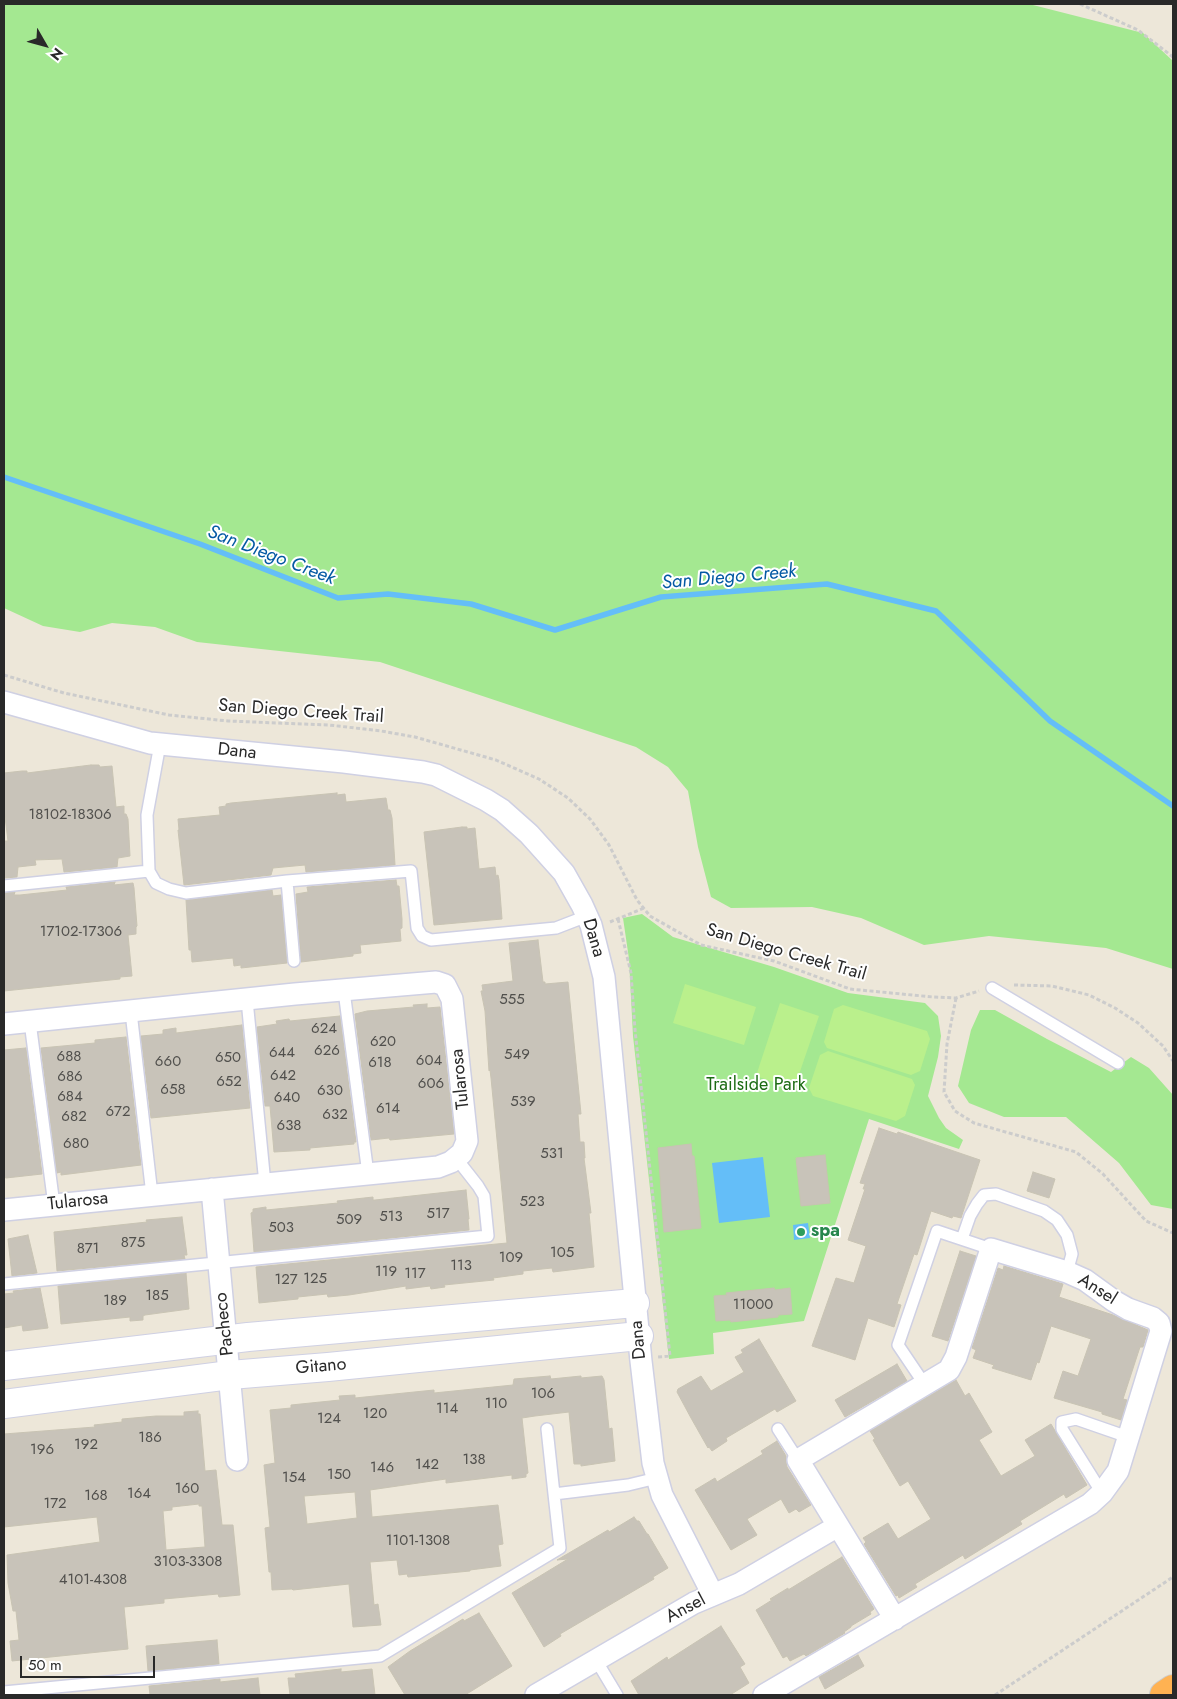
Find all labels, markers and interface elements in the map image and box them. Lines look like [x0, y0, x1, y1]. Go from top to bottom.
north arrow [20, 20, 70, 70]
text: N [46, 44, 68, 65]
water label: San Diego Creek [204, 521, 338, 591]
water label: San Diego Creek [661, 561, 797, 595]
street label: San Diego Creek Trail [218, 695, 384, 729]
street label: Dana [216, 739, 258, 765]
house number: 18102-18306 [28, 806, 112, 824]
street label: Dana [577, 916, 609, 960]
street label: San Diego Creek Trail [703, 920, 869, 986]
house number: 17102-17306 [40, 923, 122, 941]
house number: 555 [499, 991, 525, 1009]
house number: 624 [311, 1020, 337, 1038]
house number: 620 [370, 1033, 396, 1051]
house number: 626 [314, 1042, 340, 1060]
house number: 644 [269, 1044, 295, 1062]
house number: 549 [504, 1046, 530, 1064]
house number: 688 [56, 1048, 82, 1066]
street label: Tularosa [447, 1048, 475, 1110]
house number: 650 [215, 1049, 241, 1067]
house number: 604 [416, 1052, 442, 1070]
house number: 660 [155, 1053, 181, 1071]
house number: 618 [368, 1054, 392, 1072]
house number: 642 [270, 1067, 296, 1085]
house number: 686 [57, 1068, 83, 1086]
house number: 652 [216, 1073, 242, 1091]
house number: 606 [418, 1075, 444, 1093]
park label: Trailside Park [706, 1075, 806, 1097]
house number: 658 [160, 1081, 186, 1099]
house number: 630 [317, 1082, 343, 1100]
house number: 684 [57, 1088, 83, 1106]
house number: 640 [274, 1089, 300, 1107]
house number: 539 [510, 1093, 536, 1111]
house number: 614 [376, 1100, 400, 1118]
house number: 672 [105, 1103, 131, 1121]
house number: 632 [322, 1106, 348, 1124]
house number: 682 [61, 1108, 87, 1126]
house number: 638 [276, 1117, 302, 1135]
house number: 680 [63, 1135, 89, 1153]
house number: 531 [540, 1145, 564, 1163]
street label: Tularosa [47, 1188, 109, 1216]
house number: 523 [519, 1193, 545, 1211]
house number: 517 [426, 1205, 450, 1223]
house number: 513 [379, 1208, 403, 1226]
house number: 509 [336, 1211, 362, 1229]
house number: 503 [268, 1219, 294, 1237]
place label: spa [811, 1221, 840, 1243]
marker: spa [795, 1226, 807, 1238]
house number: 875 [121, 1234, 145, 1252]
house number: 871 [77, 1240, 99, 1258]
house number: 105 [550, 1244, 574, 1262]
house number: 109 [499, 1249, 523, 1267]
house number: 113 [450, 1257, 472, 1275]
house number: 119 [375, 1263, 397, 1281]
house number: 117 [404, 1265, 426, 1283]
house number: 125 [303, 1270, 327, 1288]
street label: Ansel [1073, 1270, 1121, 1310]
house number: 127 [274, 1271, 298, 1289]
house number: 185 [145, 1287, 169, 1305]
street label: Pacheco [211, 1291, 239, 1357]
house number: 189 [103, 1292, 127, 1310]
house number: 11000 [733, 1296, 773, 1314]
street label: Dana [627, 1320, 651, 1360]
street label: Gitano [295, 1354, 347, 1380]
house number: 106 [531, 1385, 555, 1403]
house number: 110 [485, 1395, 507, 1413]
house number: 114 [436, 1400, 458, 1418]
house number: 120 [363, 1405, 387, 1423]
house number: 124 [317, 1410, 341, 1428]
house number: 186 [138, 1429, 162, 1447]
house number: 192 [74, 1436, 98, 1454]
house number: 196 [30, 1441, 54, 1459]
house number: 138 [462, 1451, 486, 1469]
house number: 142 [415, 1456, 439, 1474]
house number: 146 [370, 1459, 394, 1477]
house number: 150 [327, 1466, 351, 1484]
house number: 154 [282, 1469, 306, 1487]
house number: 160 [175, 1480, 199, 1498]
house number: 164 [127, 1485, 151, 1503]
house number: 168 [84, 1487, 108, 1505]
house number: 172 [43, 1495, 67, 1513]
house number: 1101-1308 [386, 1532, 450, 1550]
house number: 3103-3308 [154, 1553, 222, 1571]
house number: 4101-4308 [59, 1571, 127, 1589]
street label: Ansel [662, 1590, 710, 1628]
scale bar [22, 1646, 158, 1678]
text: 50 m [28, 1654, 62, 1676]

